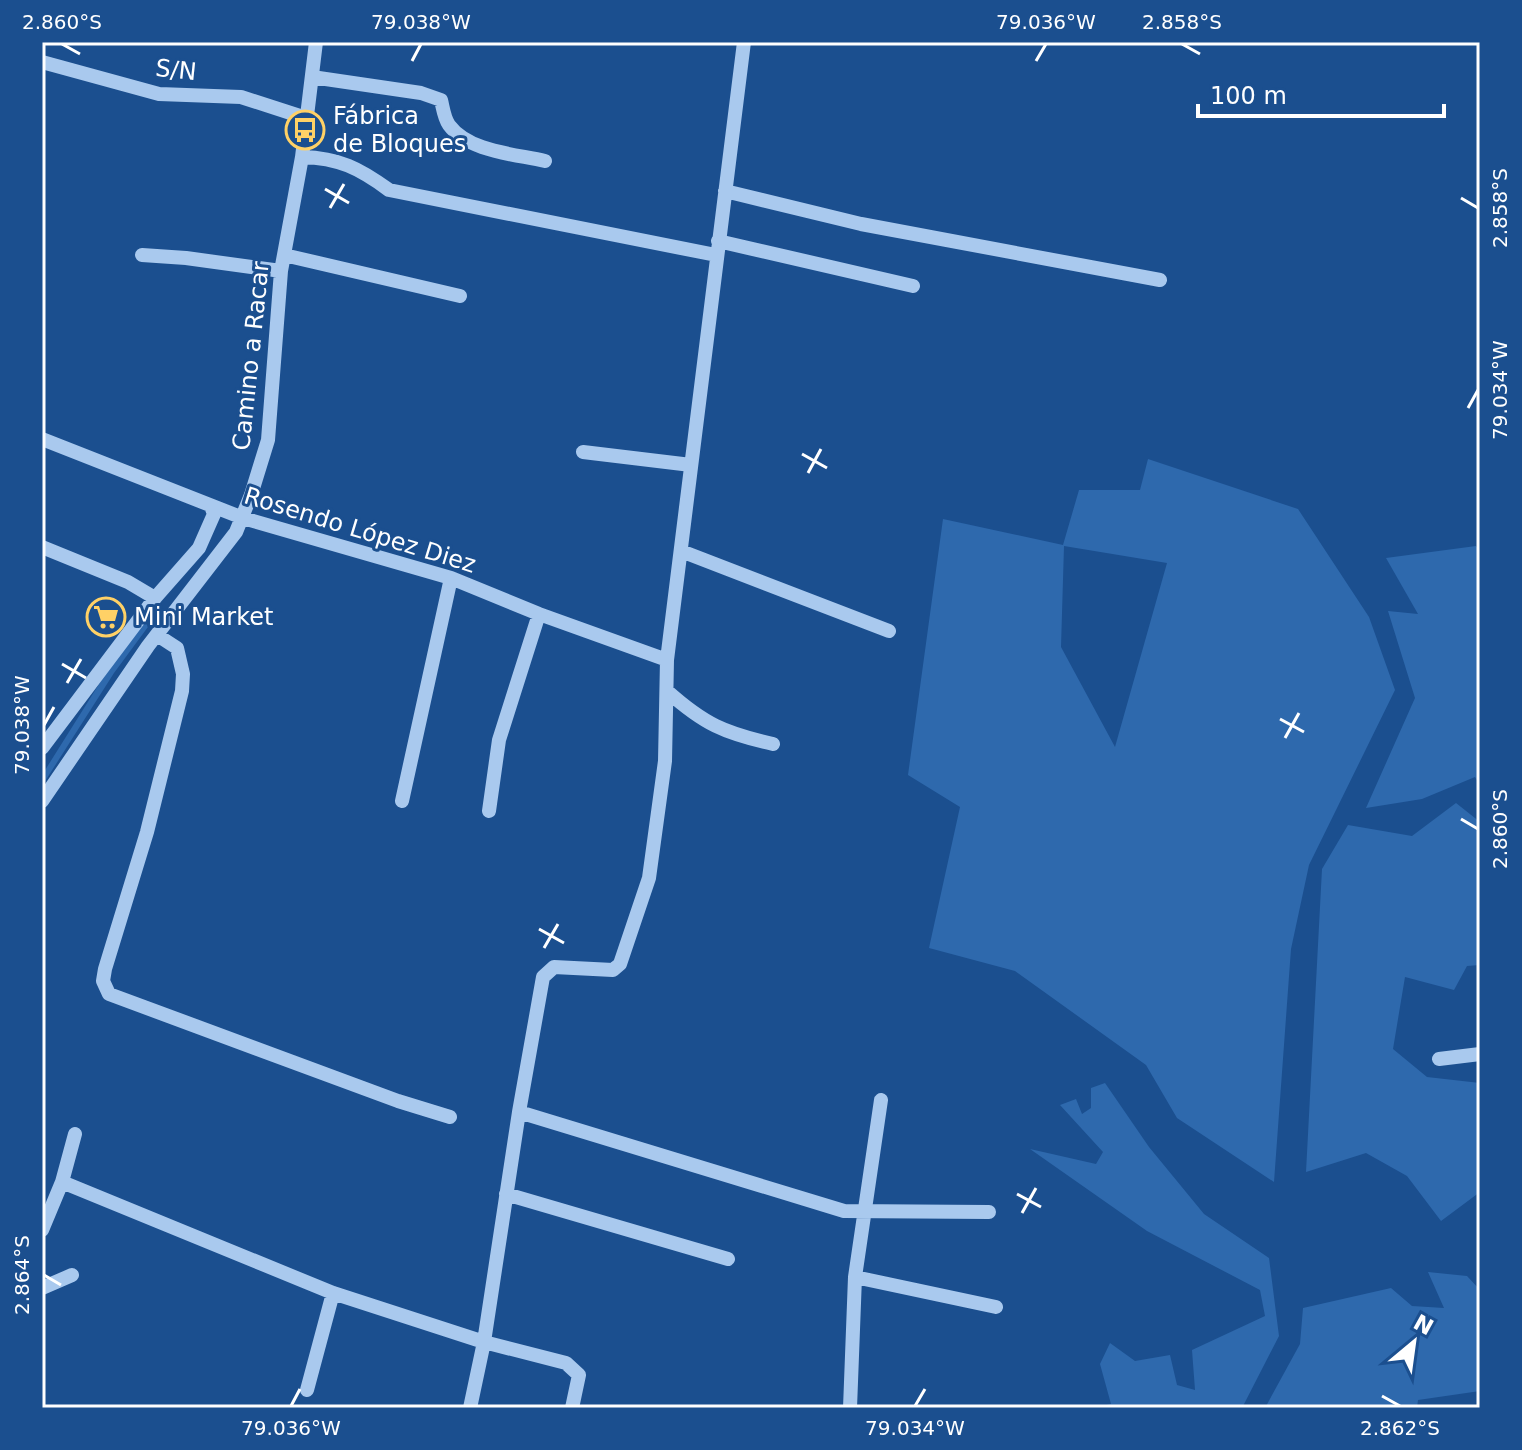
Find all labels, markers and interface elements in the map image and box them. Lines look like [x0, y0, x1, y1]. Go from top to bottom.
text: 2.860°S [22, 10, 102, 34]
text: 79.038°W [371, 10, 471, 34]
text: 79.036°W [996, 10, 1096, 34]
text: 2.858°S [1142, 10, 1222, 34]
street label: S/N [154, 54, 198, 86]
scale bar [1198, 68, 1444, 118]
text: 100 m [1210, 82, 1287, 110]
place label: Fábrica de Bloques [333, 102, 466, 158]
bus stop icon: Fábrica de Bloques [284, 109, 326, 151]
text: 2.858°S [1488, 168, 1512, 248]
street label: Camino a Racar [227, 260, 275, 452]
text: 79.034°W [1488, 340, 1512, 440]
street label: Rosendo López Diez [241, 481, 479, 579]
supermarket icon: Mini Market [85, 596, 127, 638]
place label: Mini Market [134, 603, 273, 631]
text: 79.038°W [10, 675, 34, 775]
text: 2.860°S [1488, 789, 1512, 869]
text: 2.864°S [10, 1235, 34, 1315]
north arrow [1374, 1302, 1454, 1382]
text: N [1409, 1310, 1438, 1340]
text: 79.036°W [241, 1416, 341, 1440]
text: 79.034°W [865, 1416, 965, 1440]
text: 2.862°S [1360, 1416, 1440, 1440]

